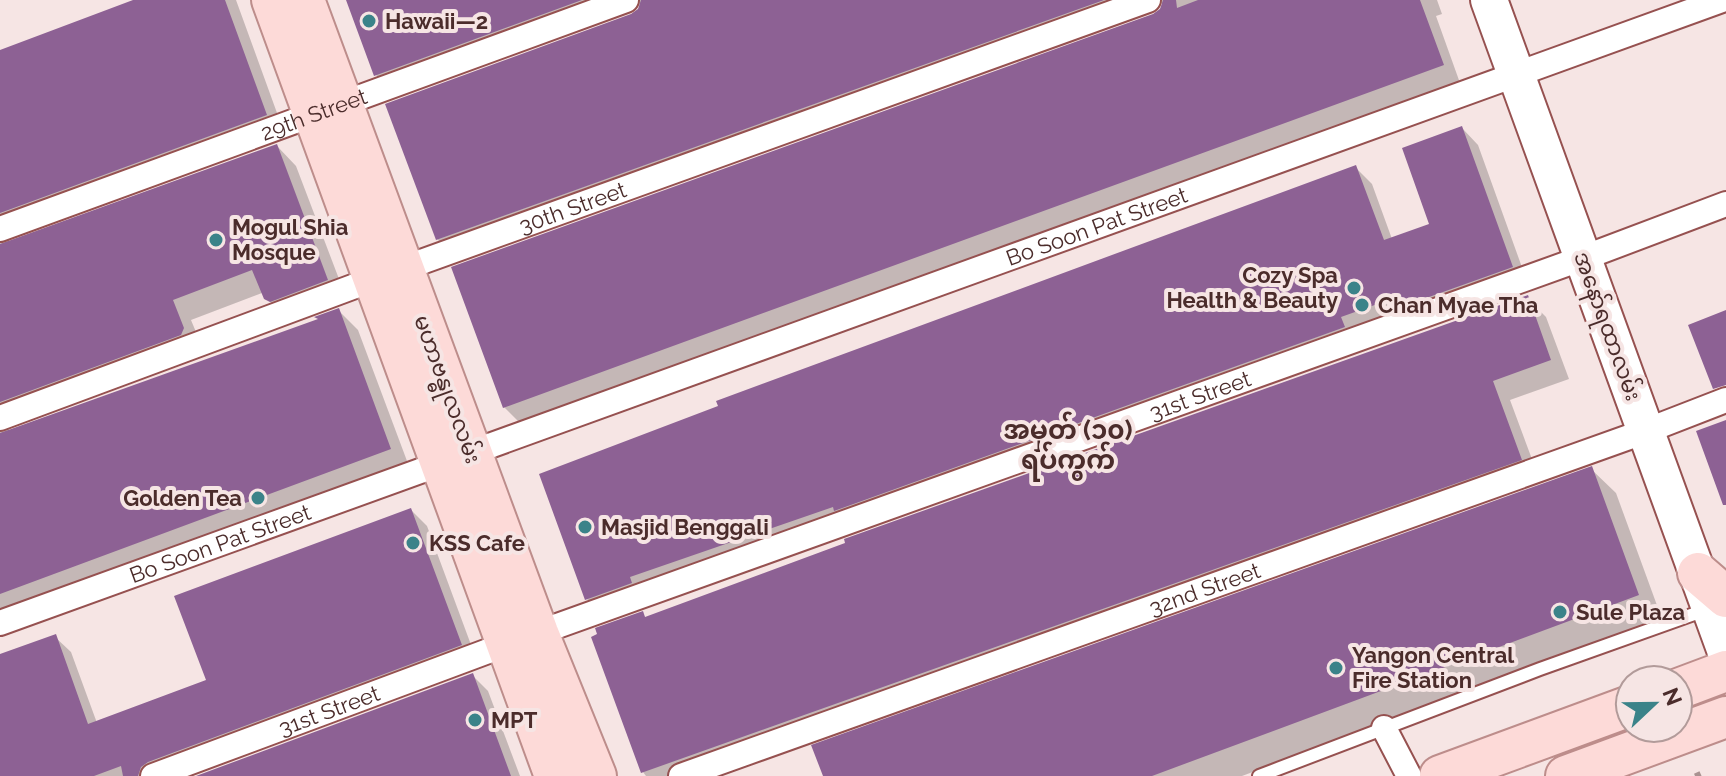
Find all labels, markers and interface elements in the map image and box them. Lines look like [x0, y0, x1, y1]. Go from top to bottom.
place label: Hawaii—2 [385, 8, 488, 34]
marker: Hawaii—2 [360, 12, 378, 30]
street label: 29th Street [257, 83, 371, 146]
street label: 30th Street [515, 176, 630, 239]
street label: Bo Soon Pat Street [1002, 181, 1191, 271]
place label: Mogul Shia Mosque [232, 214, 348, 265]
marker: Mogul Shia Mosque [207, 231, 225, 249]
street label: အနော်ရထာလမ်း [1564, 247, 1649, 406]
place label: Cozy Spa Health & Beauty [1166, 262, 1338, 313]
marker: Cozy Spa Health & Beauty [1345, 279, 1363, 297]
place label: Chan Myae Tha [1378, 292, 1538, 318]
marker: Chan Myae Tha [1353, 296, 1371, 314]
street label: မဟာဗန္ဓုလလမ်း [404, 311, 489, 469]
street label: 31st Street [1146, 365, 1255, 426]
district label: အမှတ် (၁၀) ရပ်ကွက် [1003, 411, 1133, 482]
place label: Golden Tea [123, 485, 242, 511]
marker: Golden Tea [249, 489, 267, 507]
street label: Bo Soon Pat Street [126, 498, 315, 588]
place label: Masjid Benggali [601, 514, 769, 540]
marker: Masjid Benggali [576, 518, 594, 536]
place label: KSS Cafe [429, 530, 525, 556]
marker: KSS Cafe [404, 534, 422, 552]
street label: 32nd Street [1145, 557, 1264, 621]
place label: Sule Plaza [1576, 599, 1685, 625]
marker: Sule Plaza [1551, 603, 1569, 621]
place label: Yangon Central Fire Station [1352, 642, 1515, 693]
marker: Yangon Central Fire Station [1327, 659, 1345, 677]
north arrow [1614, 664, 1694, 744]
street label: 31st Street [275, 679, 384, 741]
text: N [1657, 684, 1688, 709]
place label: MPT [491, 707, 538, 733]
marker: MPT [466, 711, 484, 729]

